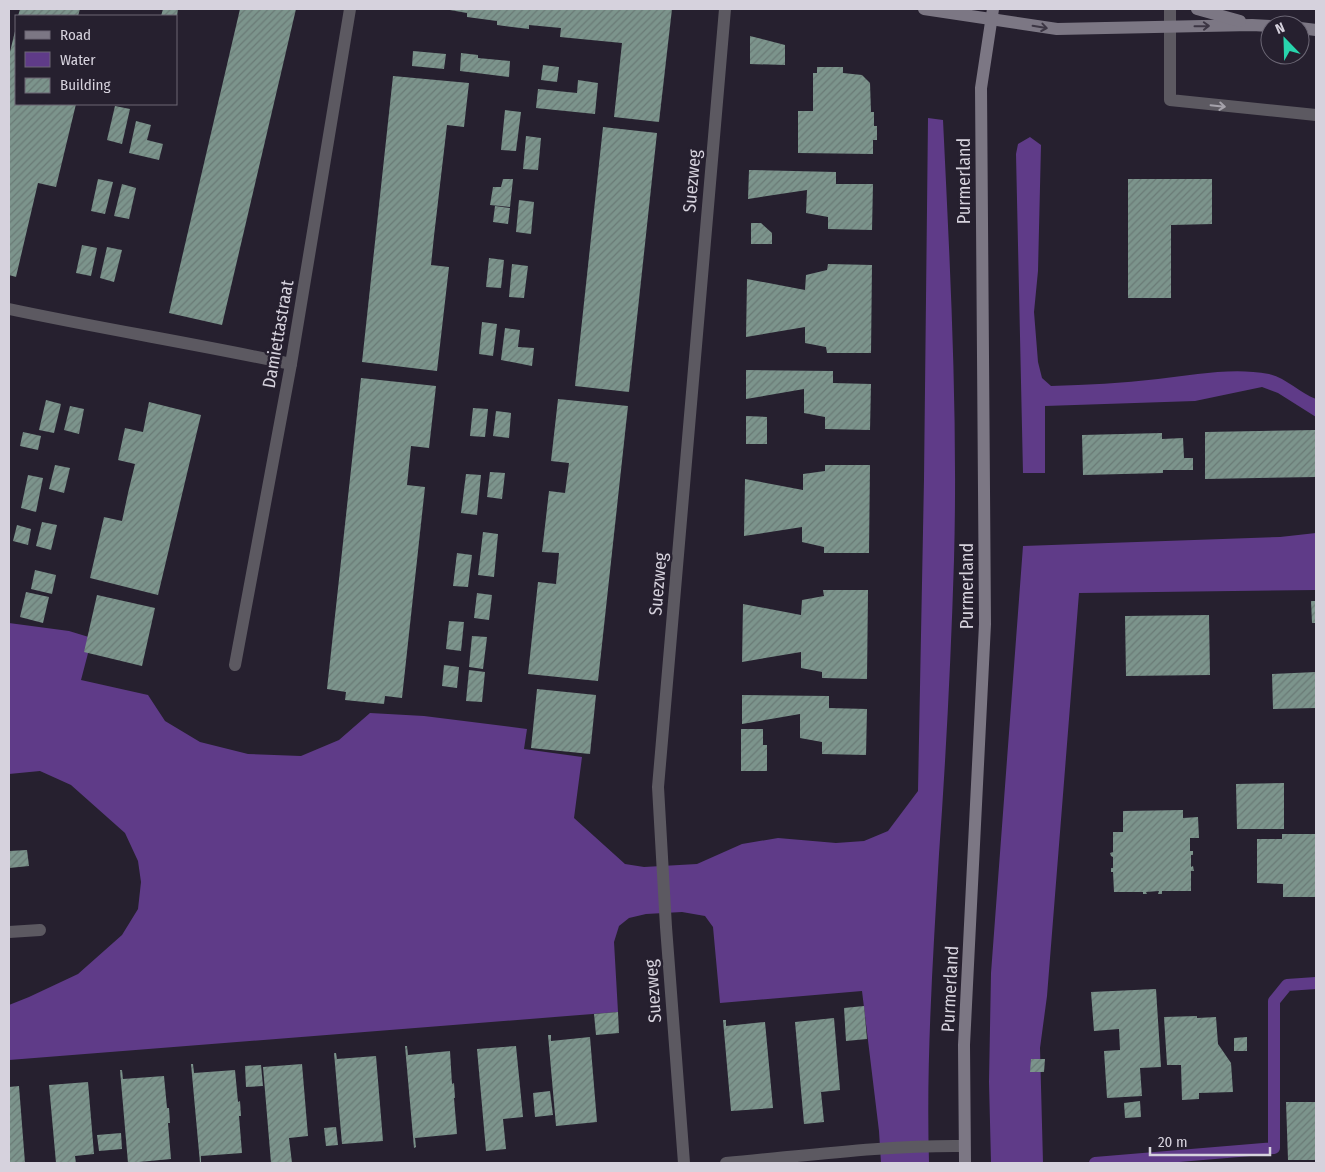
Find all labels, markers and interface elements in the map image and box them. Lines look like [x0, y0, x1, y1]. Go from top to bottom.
legend [15, 15, 178, 105]
north arrow [1260, 15, 1310, 65]
text: N [1273, 19, 1287, 38]
one-way arrow [1194, 21, 1210, 30]
one-way arrow [1032, 22, 1048, 32]
text: Road [60, 26, 91, 44]
text: Water [60, 51, 96, 69]
text: Building [60, 76, 111, 94]
one-way arrow [1210, 101, 1226, 111]
street label: Purmerland [953, 138, 975, 224]
street label: Suezweg [678, 148, 706, 214]
street label: Damiettastraat [258, 278, 298, 390]
street label: Purmerland [956, 543, 978, 629]
street label: Suezweg [644, 551, 672, 617]
street label: Purmerland [937, 945, 963, 1033]
street label: Suezweg [640, 958, 666, 1023]
scale bar [1150, 1124, 1270, 1156]
text: 20 m [1158, 1133, 1188, 1151]

